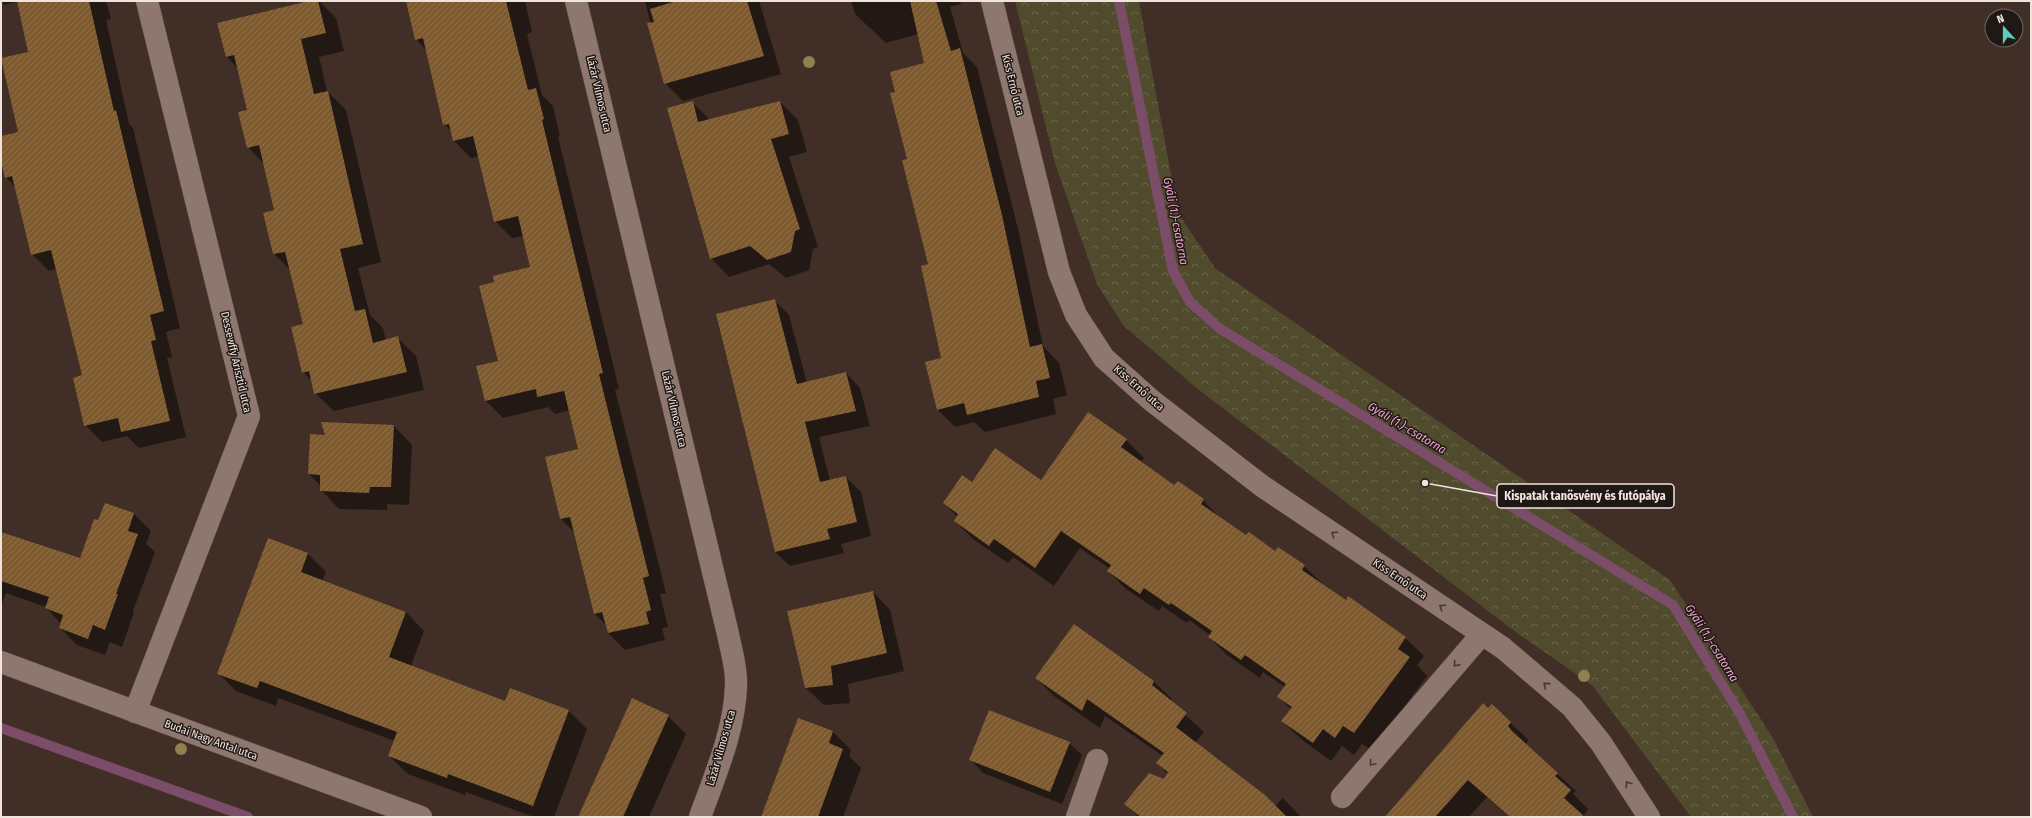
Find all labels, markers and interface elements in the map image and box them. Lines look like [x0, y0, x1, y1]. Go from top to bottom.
north arrow [1984, 8, 2024, 48]
text: N [1995, 12, 2006, 26]
street label: Kiss Ernő utca [999, 53, 1027, 117]
street label: Lázár Vilmos utca [584, 54, 614, 134]
water label: Gyáli (1.)-csatorna [1161, 176, 1192, 266]
street label: Dessewffy Arisztid utca [218, 310, 254, 414]
street label: Kiss Ernő utca [1111, 363, 1167, 413]
street label: Lázár Vilmos utca [659, 369, 689, 449]
water label: Gyáli (1.)-csatorna [1365, 398, 1449, 457]
callout: Kispatak tanösvény és futópálya [1497, 484, 1674, 508]
text: Kispatak tanösvény és futópálya [1504, 489, 1666, 503]
one-way arrow [1331, 531, 1338, 539]
street label: Kiss Ernő utca [1370, 556, 1430, 602]
water label: Gyáli (1.)-csatorna [1683, 601, 1742, 684]
one-way arrow [1439, 604, 1446, 612]
one-way arrow [1454, 659, 1461, 667]
one-way arrow [1543, 682, 1551, 689]
street label: Lázár Vilmos utca [704, 709, 738, 787]
street label: Budai Nagy Antal utca [163, 717, 259, 763]
one-way arrow [1369, 758, 1376, 765]
one-way arrow [1625, 781, 1633, 788]

